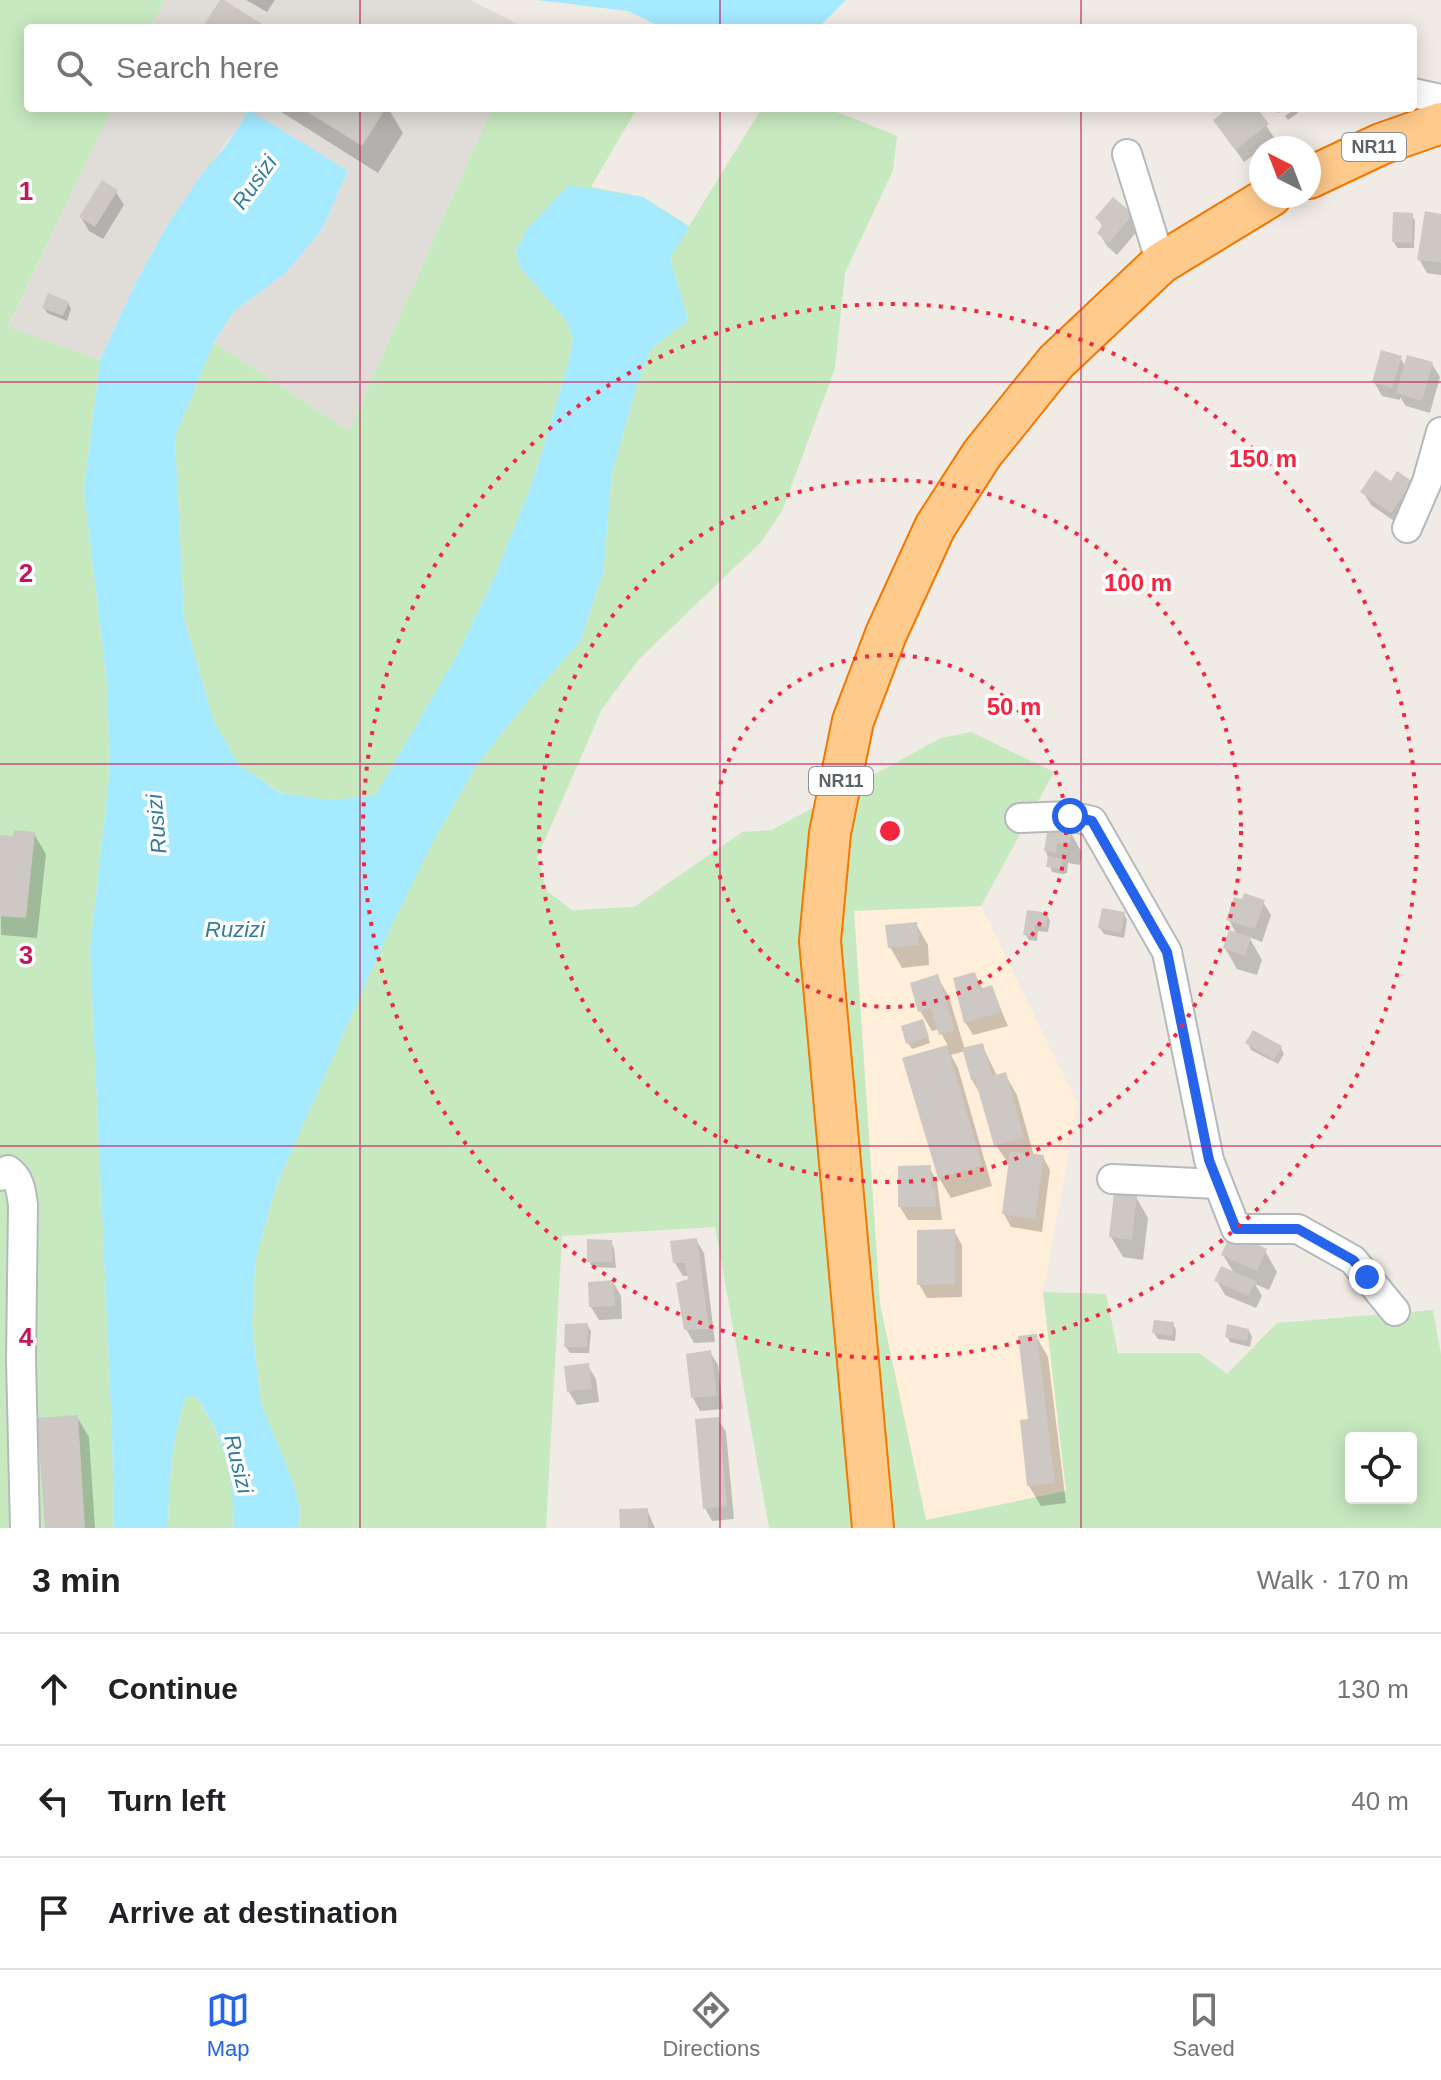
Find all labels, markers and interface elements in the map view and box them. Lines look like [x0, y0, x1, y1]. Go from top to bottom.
search box [24, 24, 1417, 112]
icon: search [52, 46, 96, 90]
text: Search here [116, 51, 279, 84]
road number: NR11 [1342, 133, 1406, 161]
north arrow [1249, 136, 1321, 208]
water label: Rusizi [227, 150, 282, 214]
text: 1 [19, 176, 33, 206]
text: 150 m [1229, 445, 1297, 472]
text: 2 [19, 558, 33, 588]
text: 100 m [1104, 569, 1172, 596]
text: 50 m [987, 693, 1041, 720]
road number: NR11 [809, 767, 873, 795]
water label: Rusizi [141, 792, 172, 855]
route start [1052, 798, 1088, 834]
centre of rings [876, 817, 904, 845]
water label: Ruzizi [205, 917, 266, 942]
text: 3 [19, 940, 33, 970]
route end [1349, 1259, 1385, 1295]
text: 4 [19, 1322, 34, 1352]
water label: Rusizi [219, 1432, 258, 1497]
map controls [1345, 1432, 1417, 1504]
button: locate [1345, 1432, 1417, 1504]
text: 3 min [32, 1561, 121, 1599]
text: Walk · 170 m [1257, 1565, 1409, 1595]
icon: ahead [32, 1667, 76, 1711]
text: Continue [108, 1672, 238, 1705]
text: 130 m [1337, 1674, 1409, 1704]
icon: left [32, 1779, 76, 1823]
text: Turn left [108, 1784, 226, 1817]
text: 40 m [1351, 1786, 1409, 1816]
icon: arrive [32, 1891, 76, 1935]
text: Arrive at destination [108, 1896, 398, 1929]
tab: Map [206, 1988, 250, 2062]
tab: Directions [662, 1988, 760, 2062]
tab: Saved [1172, 1988, 1235, 2062]

